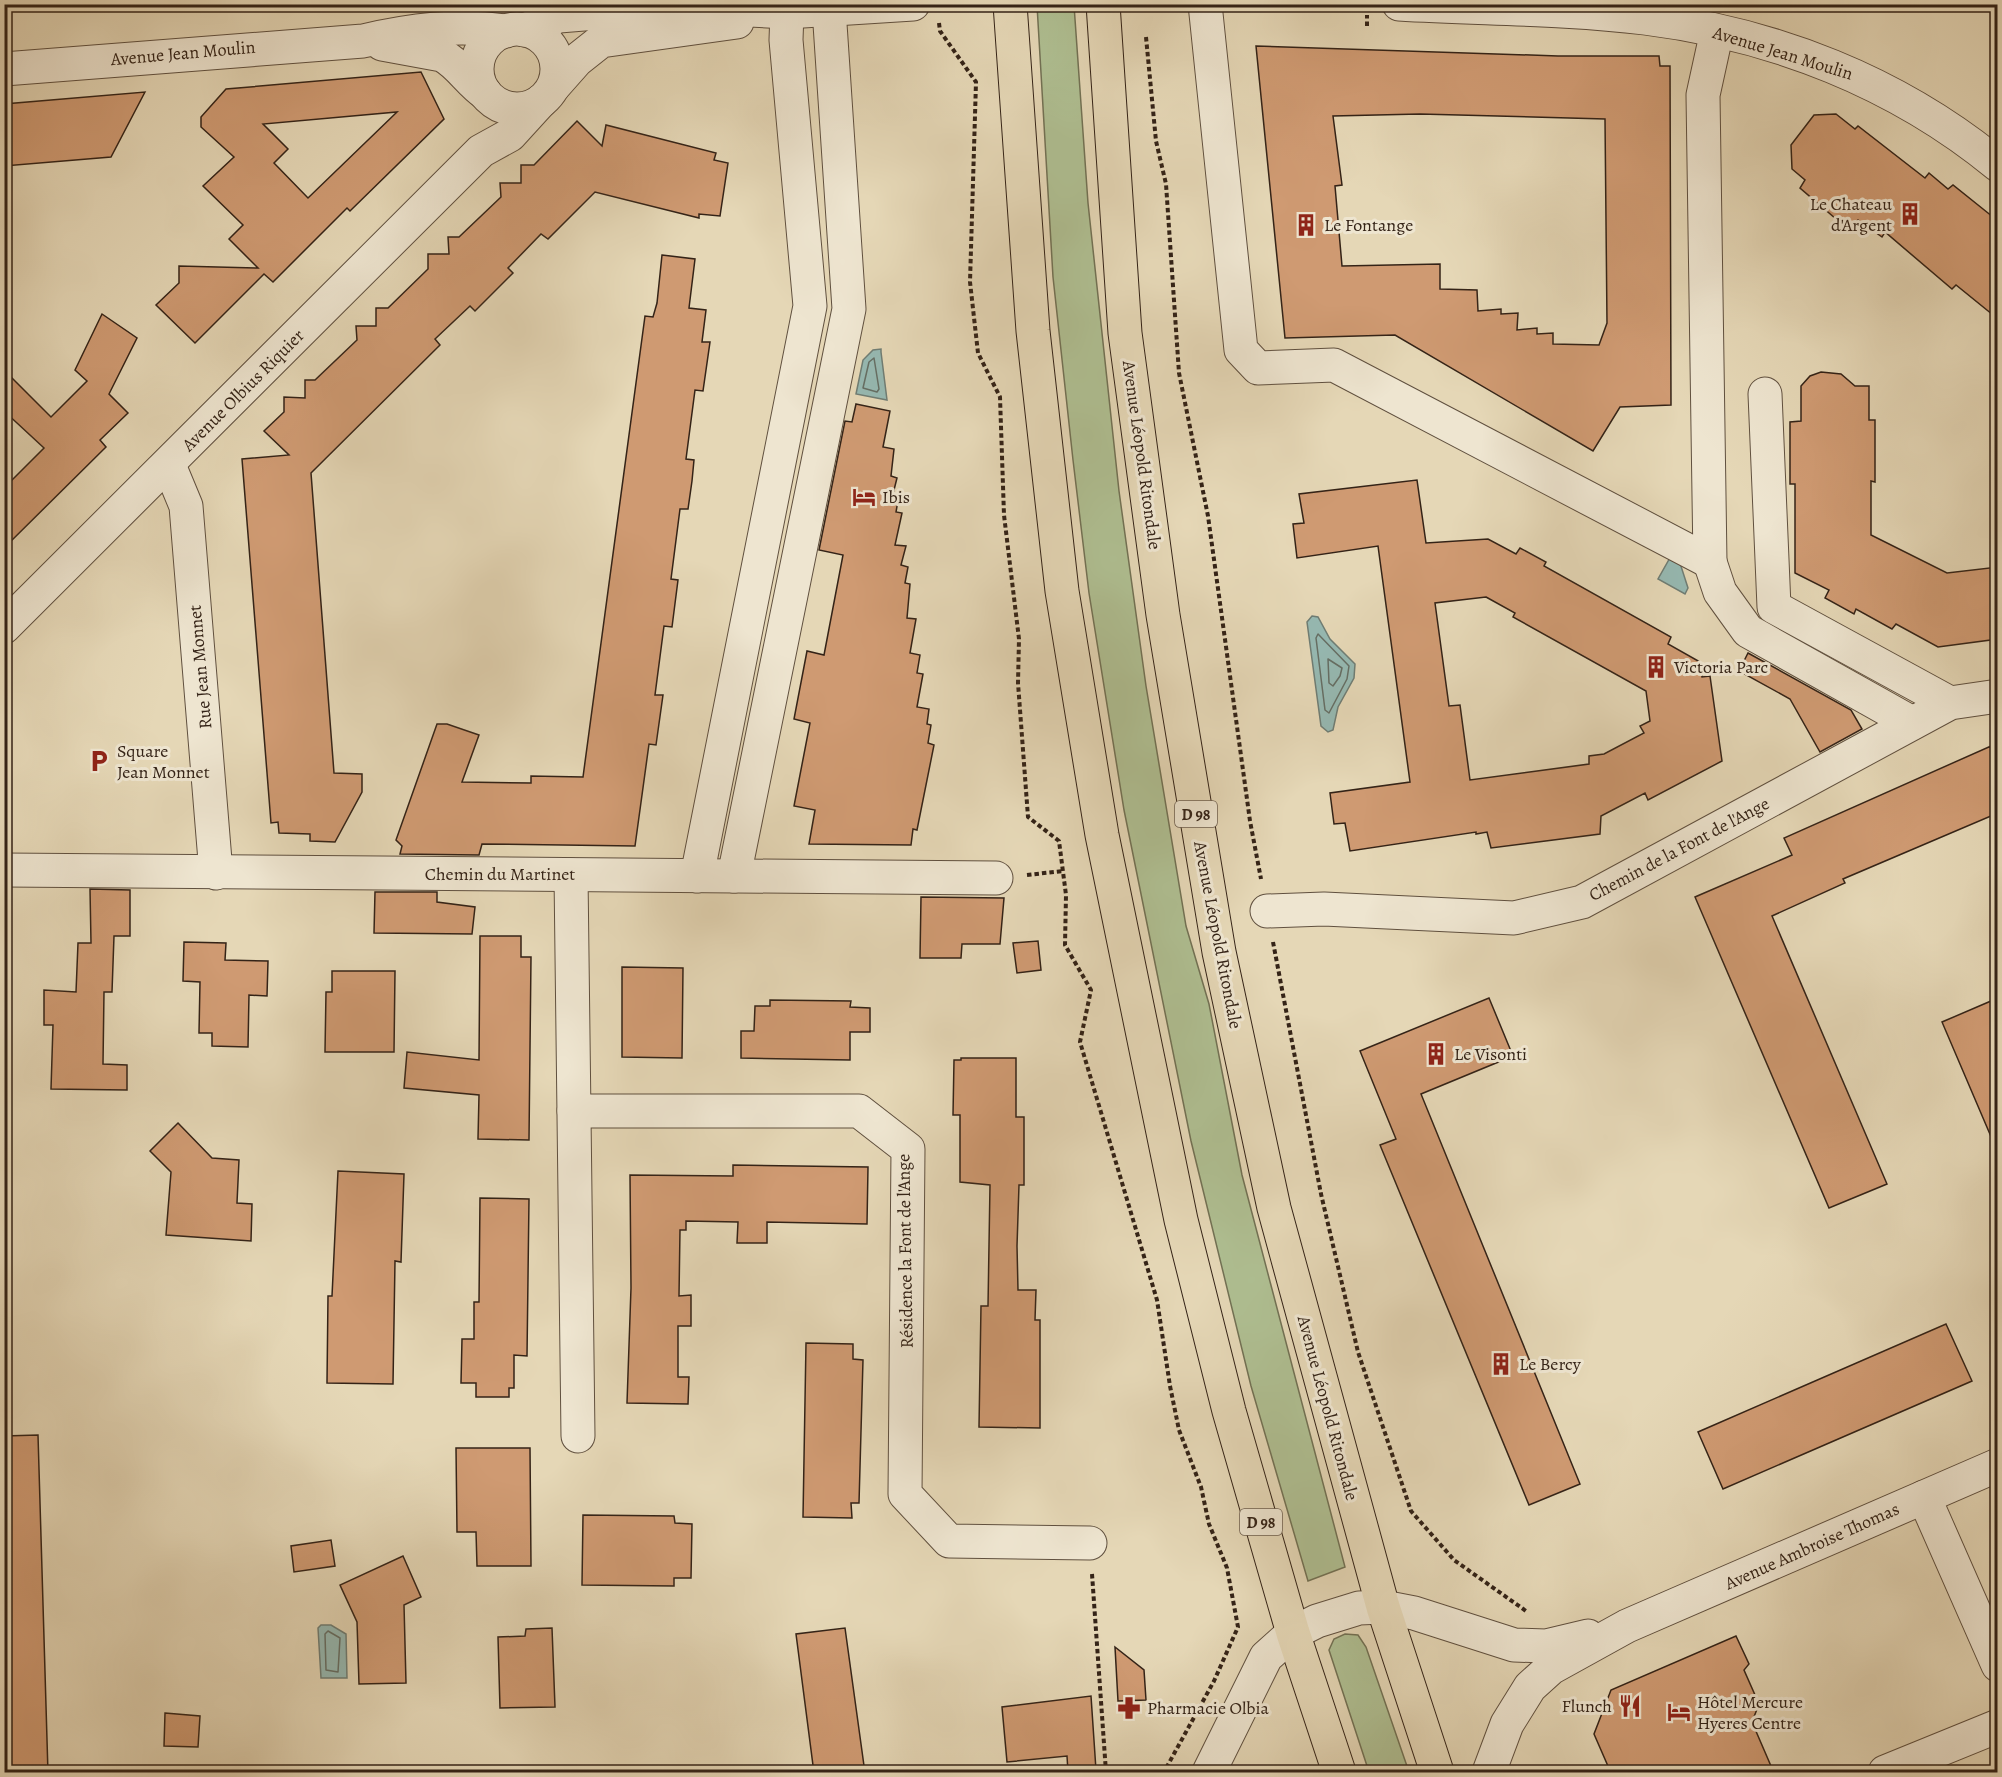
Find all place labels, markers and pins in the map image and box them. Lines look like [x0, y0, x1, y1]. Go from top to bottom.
place label: Le Chateau d'Argent [1810, 192, 1892, 237]
building icon: Le Chateau d'Argent [1897, 201, 1923, 227]
building icon: Le Fontange [1293, 212, 1319, 238]
place label: Le Fontange [1324, 213, 1413, 237]
hotel icon: Ibis [851, 484, 877, 510]
place label: Ibis [882, 485, 910, 509]
building icon: Victoria Parc [1643, 654, 1669, 680]
place label: Victoria Parc [1673, 655, 1768, 679]
place label: Square Jean Monnet [117, 739, 210, 784]
parking icon: Square Jean Monnet [86, 748, 112, 774]
building icon: Le Visonti [1423, 1041, 1449, 1067]
place label: Le Visonti [1454, 1042, 1527, 1066]
building icon: Le Bercy [1488, 1351, 1514, 1377]
place label: Le Bercy [1519, 1352, 1582, 1376]
place label: Hôtel Mercure Hyeres Centre [1697, 1690, 1803, 1735]
restaurant icon: Flunch [1617, 1693, 1643, 1719]
place label: Flunch [1562, 1694, 1612, 1718]
pharmacy icon: Pharmacie Olbia [1116, 1695, 1142, 1721]
place label: Pharmacie Olbia [1147, 1696, 1270, 1720]
hotel icon: Hôtel Mercure Hyeres Centre [1666, 1699, 1692, 1725]

